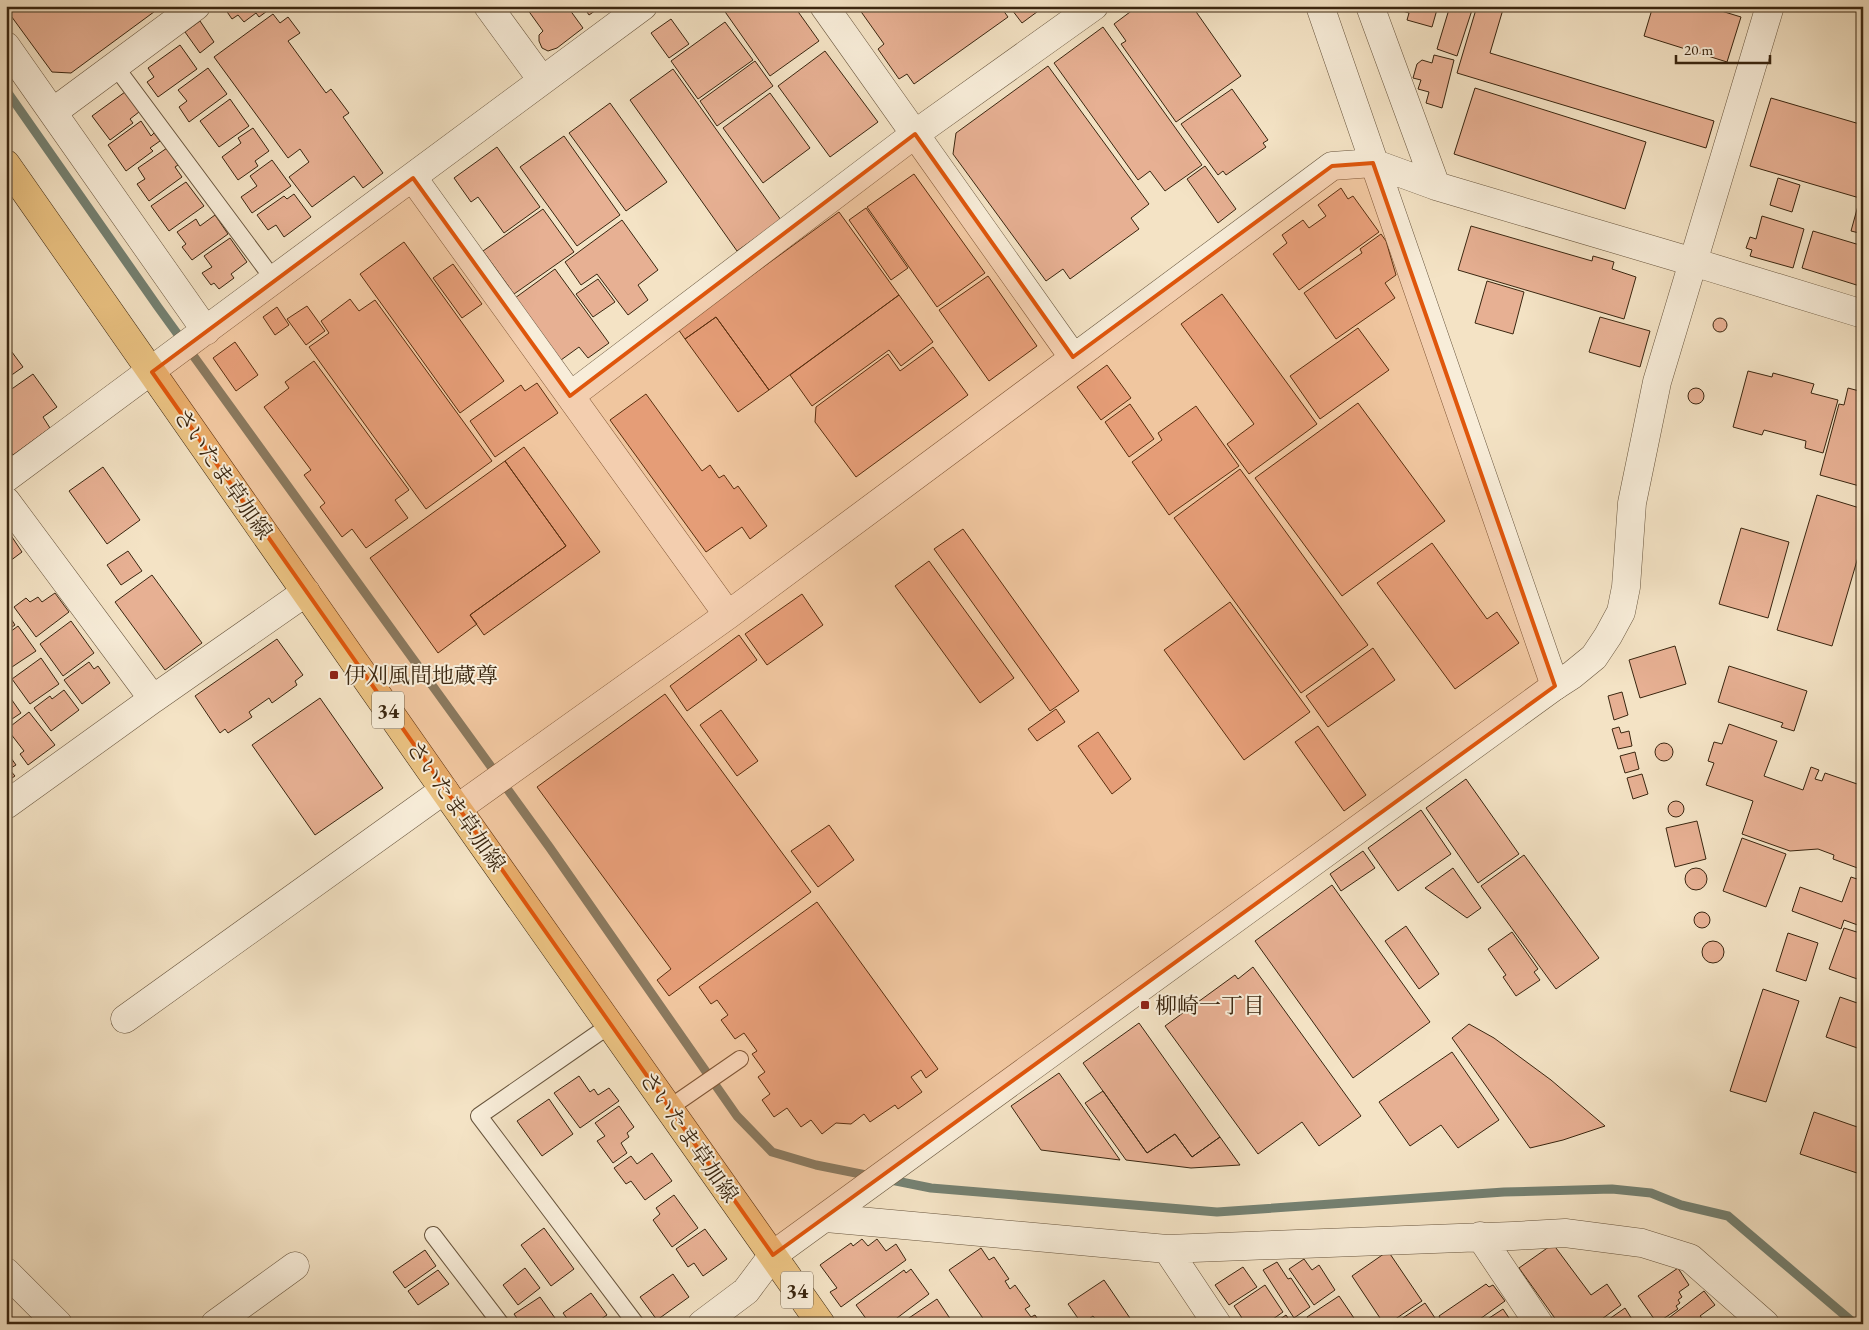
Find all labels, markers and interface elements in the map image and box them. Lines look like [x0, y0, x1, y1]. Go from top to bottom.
scale bar [1676, 32, 1770, 64]
text: 20 m [1684, 40, 1713, 59]
street label: さいたま草加線 [167, 403, 279, 545]
place label: 伊刈風間地蔵尊 [344, 661, 498, 690]
marker: 伊刈風間地蔵尊 [328, 669, 340, 681]
road number: 34 [372, 692, 404, 728]
street label: さいたま草加線 [400, 735, 512, 877]
place label: 柳崎一丁目 [1155, 991, 1265, 1020]
marker: 柳崎一丁目 [1139, 999, 1151, 1011]
street label: さいたま草加線 [633, 1066, 745, 1208]
road number: 34 [781, 1272, 813, 1308]

